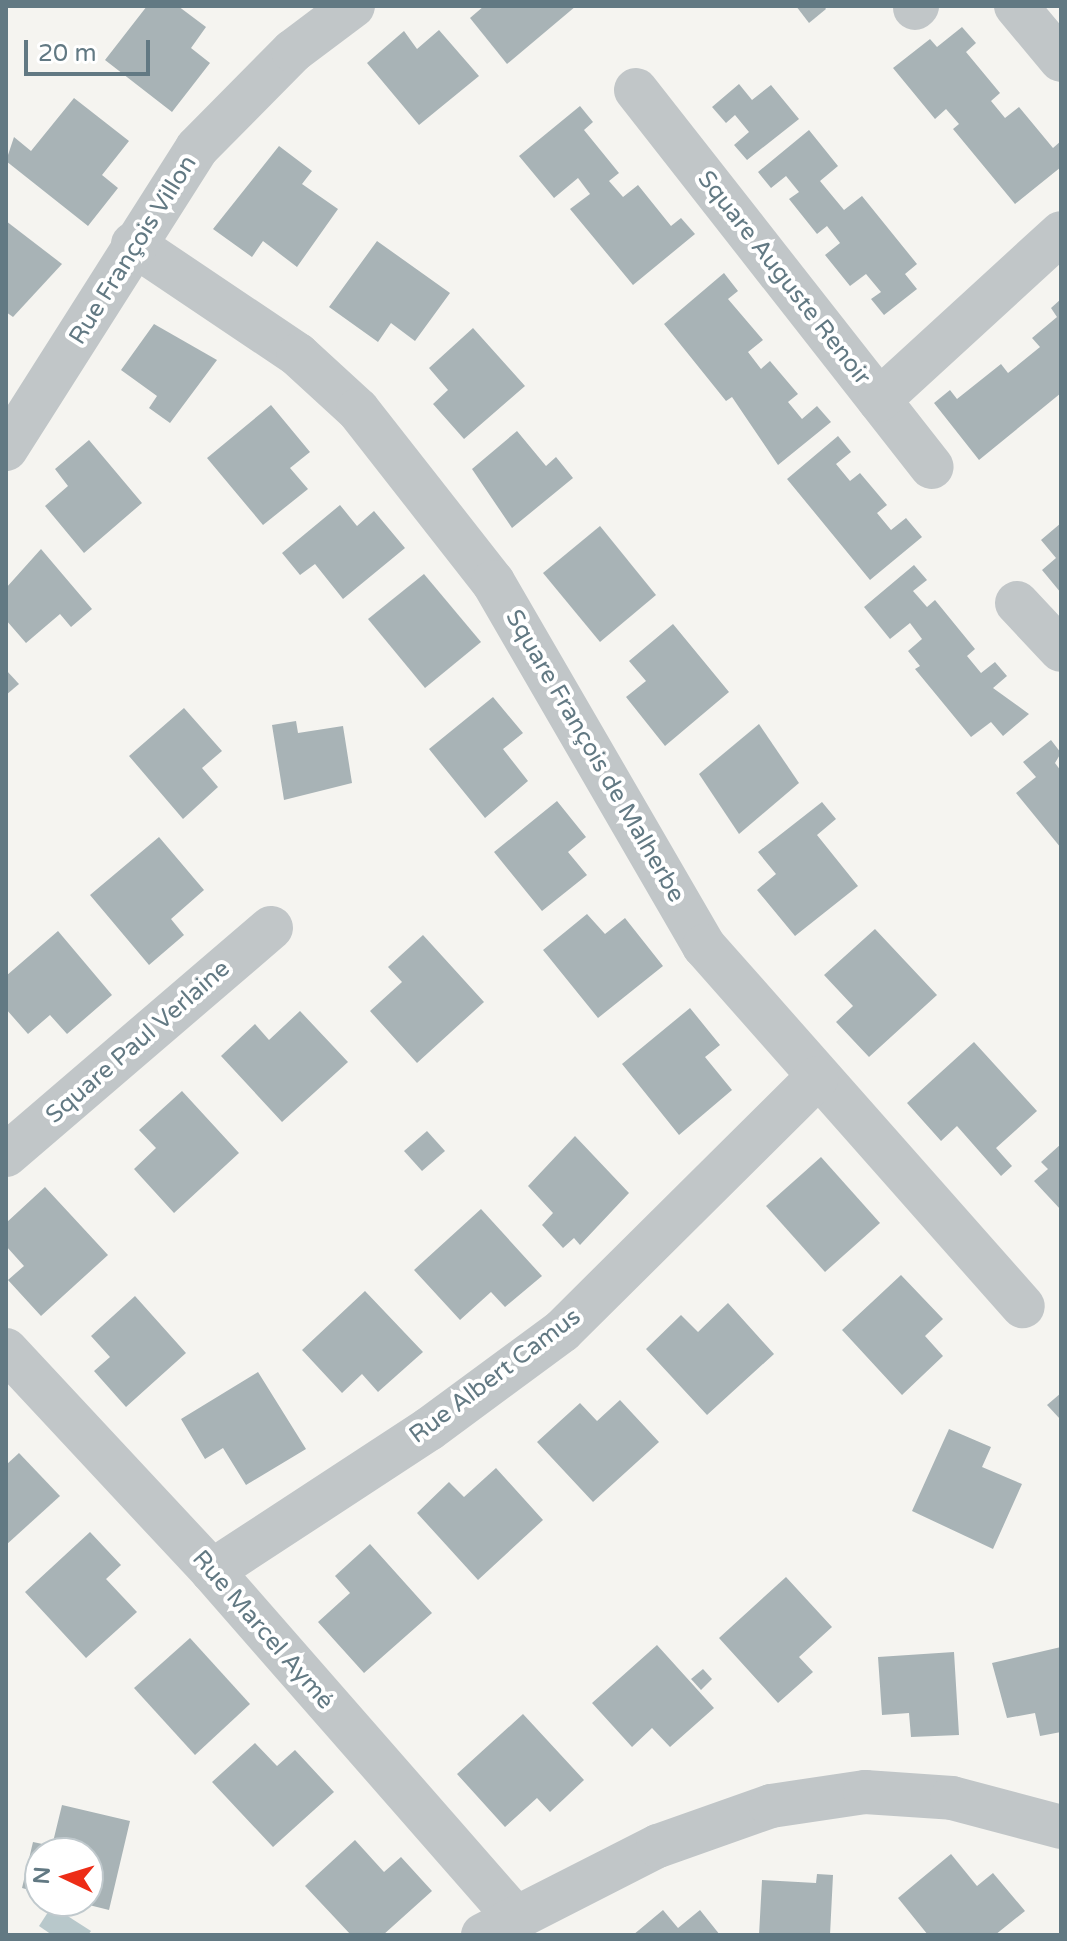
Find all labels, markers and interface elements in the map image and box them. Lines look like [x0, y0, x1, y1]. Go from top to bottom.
scale bar [28, 24, 154, 74]
text: 20 m [38, 39, 96, 68]
street label: Rue François Villon [63, 150, 203, 350]
street label: Square Auguste Renoir [691, 165, 877, 391]
street label: Square François de Malherbe [499, 605, 691, 907]
street label: Square Paul Verlaine [40, 954, 236, 1130]
street label: Rue Albert Camus [404, 1302, 586, 1450]
street label: Rue Marcel Aymé [186, 1545, 340, 1715]
north arrow [24, 1837, 104, 1917]
text: N [28, 1866, 56, 1885]

